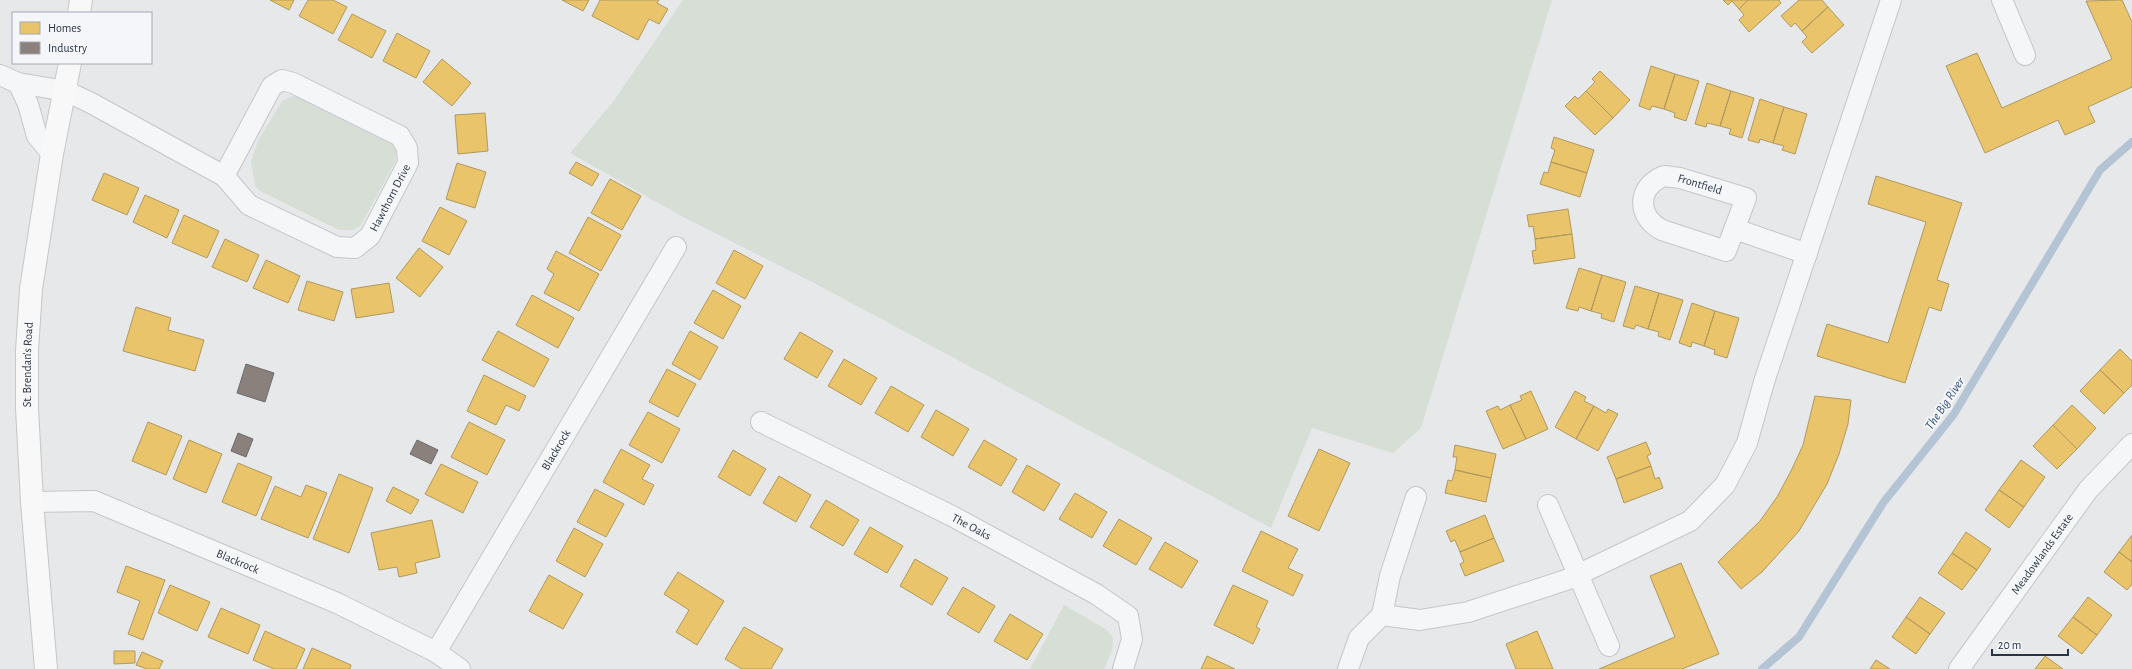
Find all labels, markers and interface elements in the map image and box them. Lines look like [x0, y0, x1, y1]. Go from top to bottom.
legend [12, 12, 152, 64]
text: Homes [48, 22, 81, 34]
text: Industry [48, 42, 87, 55]
street label: Hawthorn Drive [367, 162, 412, 233]
street label: Frontfield [1676, 172, 1724, 196]
street label: St. Brendan's Road [21, 322, 35, 407]
water label: The Big River [1923, 375, 1968, 432]
street label: Blackrock [539, 427, 573, 472]
street label: The Oaks [950, 511, 993, 542]
street label: Meadowlands Estate [2009, 511, 2075, 596]
street label: Blackrock [215, 547, 261, 576]
scale bar [1992, 631, 2068, 657]
text: 20 m [1998, 639, 2021, 651]

